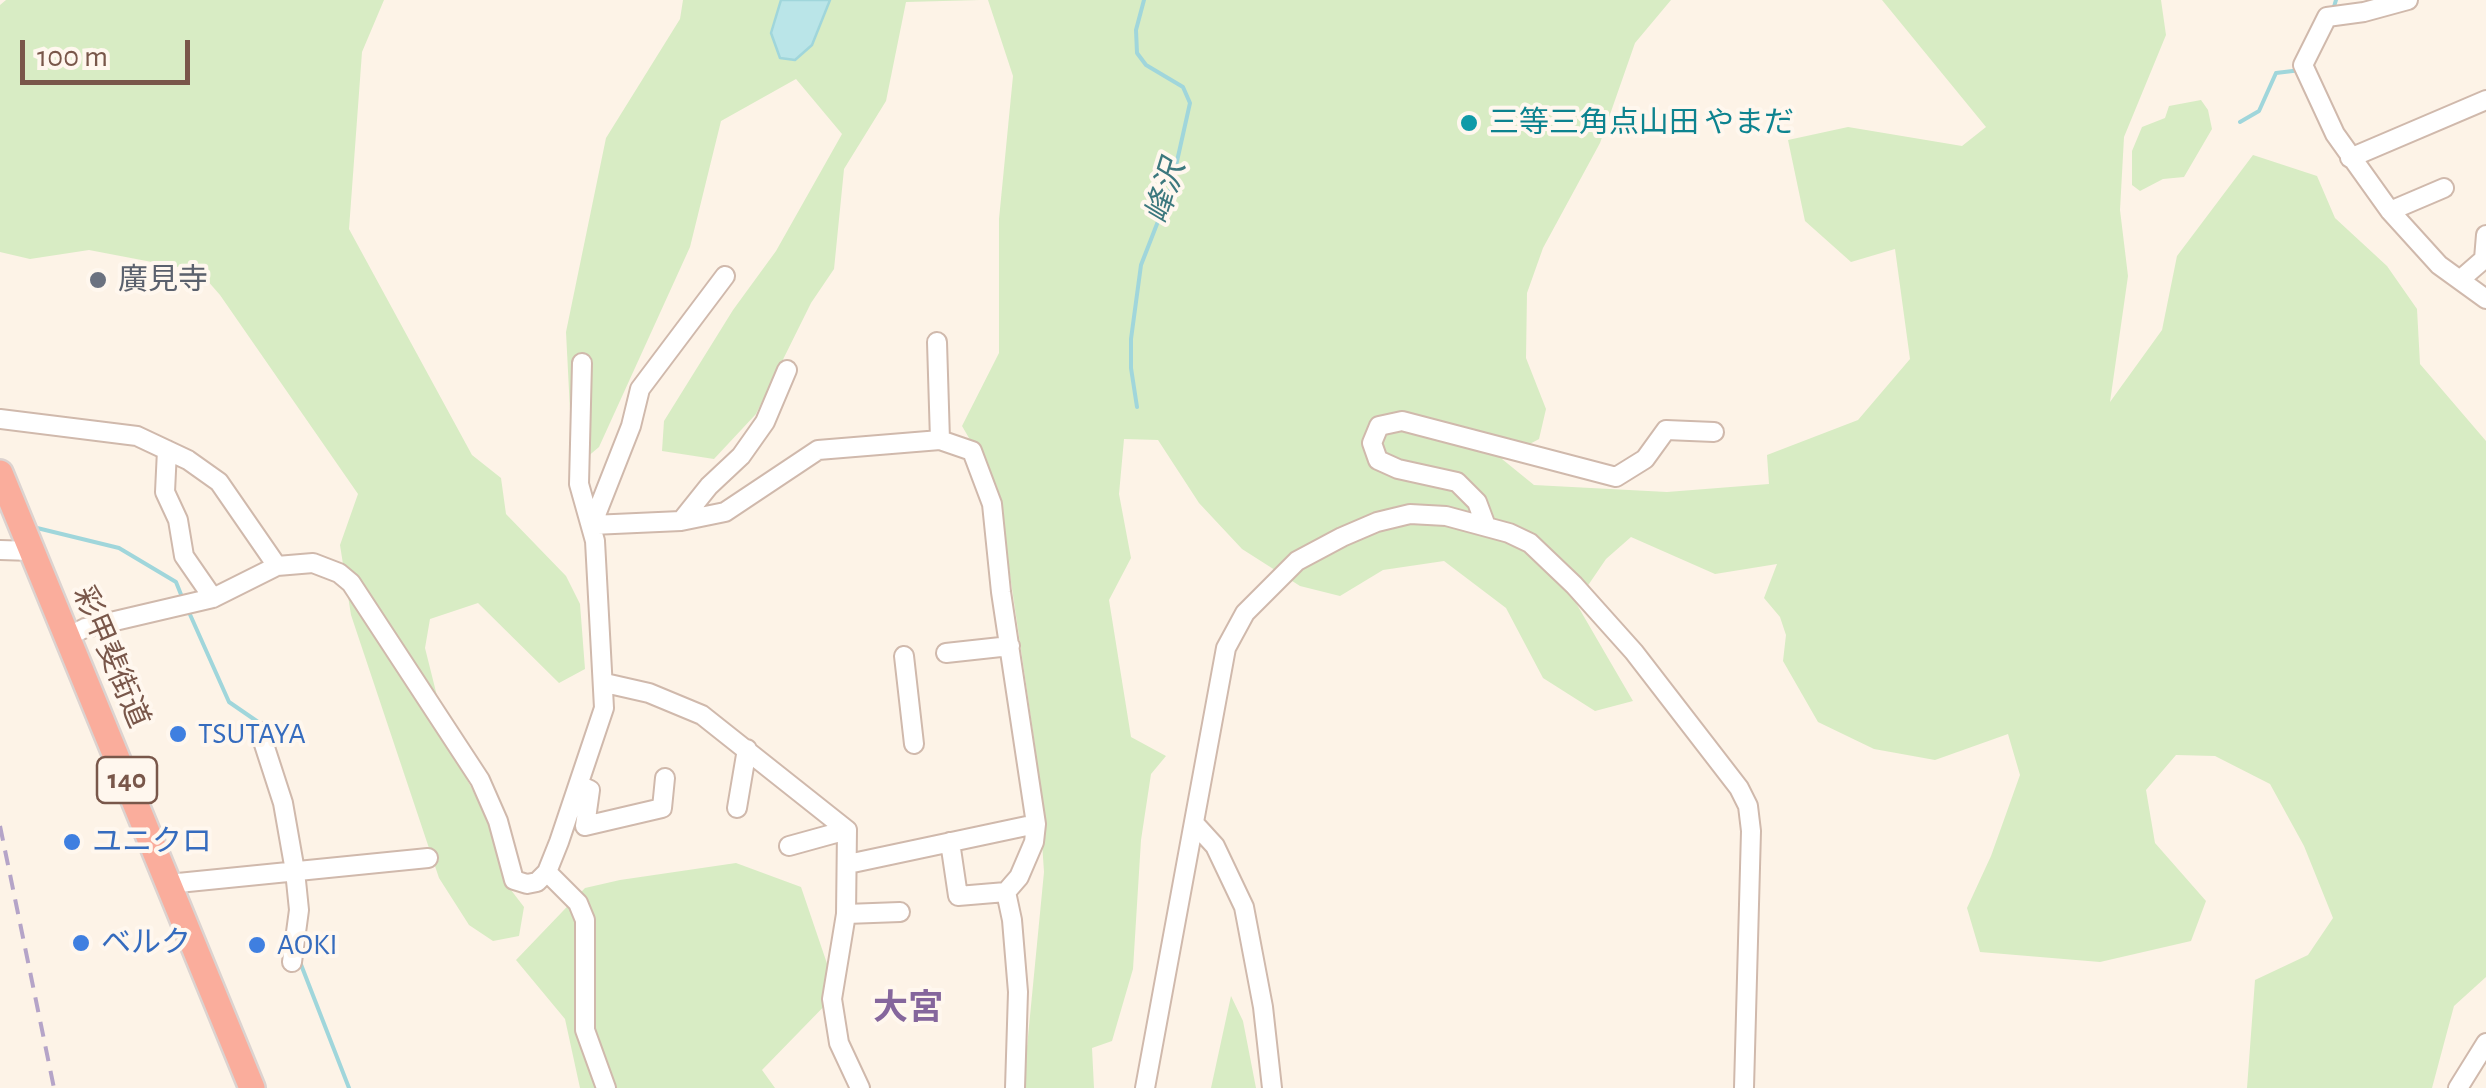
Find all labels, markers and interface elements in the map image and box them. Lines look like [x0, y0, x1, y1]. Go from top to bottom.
scale bar [25, 20, 195, 82]
text: 100 m [37, 42, 108, 72]
place label: 三等三角点山田 やまだ [1489, 105, 1794, 141]
marker: 三等三角点山田 やまだ [1458, 112, 1480, 134]
water label: 峰沢 [1138, 156, 1194, 228]
place label: 廣見寺 [118, 262, 208, 298]
marker: 廣見寺 [87, 269, 109, 291]
street label: 彩甲斐街道 [65, 581, 157, 733]
place label: TSUTAYA [198, 716, 306, 752]
marker: TSUTAYA [167, 723, 189, 745]
road number: 140 [97, 757, 157, 803]
place label: ユニクロ [92, 824, 212, 860]
marker: ユニクロ [61, 831, 83, 853]
place label: ベルク [101, 925, 191, 961]
place label: AOKI [277, 927, 337, 963]
marker: ベルク [70, 932, 92, 954]
marker: AOKI [246, 934, 268, 956]
district label: 大宮 [873, 987, 943, 1029]

